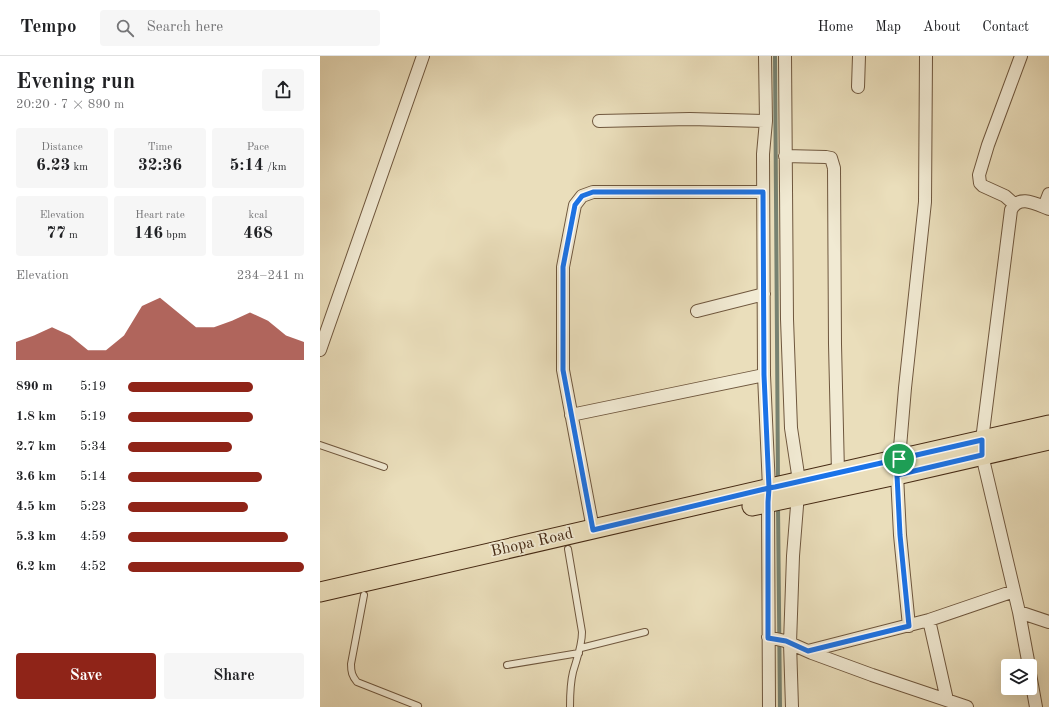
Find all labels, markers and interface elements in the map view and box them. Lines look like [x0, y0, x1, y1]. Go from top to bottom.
search box [100, 10, 380, 46]
icon: search [114, 17, 136, 39]
text: Tempo [20, 18, 76, 37]
text: Search here [146, 20, 223, 35]
text: Home [818, 20, 853, 34]
text: Map [875, 20, 901, 34]
text: About [923, 20, 960, 34]
text: Contact [982, 20, 1029, 34]
button: share [262, 69, 304, 111]
text: Evening run [16, 71, 135, 93]
text: 20:20 · 7 × 890 m [16, 98, 124, 111]
text: Distance [41, 142, 83, 153]
text: Time [148, 142, 172, 153]
text: Pace [247, 142, 269, 153]
text: 6.23 [36, 157, 70, 174]
text: 32:36 [138, 157, 182, 174]
text: 5:14 [230, 157, 264, 174]
text: km [70, 162, 88, 173]
text: /km [264, 162, 286, 173]
text: Elevation [40, 210, 84, 221]
text: Heart rate [135, 210, 185, 221]
text: kcal [249, 210, 267, 221]
text: 77 [46, 225, 66, 242]
text: 146 [134, 225, 163, 242]
text: 468 [243, 225, 273, 242]
text: m [66, 230, 78, 241]
text: bpm [163, 230, 186, 241]
text: Elevation [16, 269, 69, 282]
text: 234–241 m [237, 269, 304, 282]
text: 890 m [16, 380, 53, 393]
text: 5:19 [80, 380, 106, 393]
text: 1.8 km [16, 410, 56, 423]
text: 5:19 [80, 410, 106, 423]
text: 2.7 km [16, 440, 56, 453]
text: 5:34 [80, 440, 106, 453]
pin [882, 442, 916, 476]
icon: arrive [888, 448, 910, 470]
text: 3.6 km [16, 470, 56, 483]
text: 5:14 [80, 470, 106, 483]
text: 4.5 km [16, 500, 56, 513]
text: 5:23 [80, 500, 106, 513]
street label: Bhopa Road [489, 526, 575, 560]
text: 5.3 km [16, 530, 56, 543]
text: 4:59 [80, 530, 106, 543]
text: 6.2 km [16, 560, 56, 573]
text: 4:52 [80, 560, 106, 573]
button: Save [16, 653, 156, 699]
button: Share [164, 653, 304, 699]
map controls [1001, 659, 1037, 695]
button: layers [1001, 659, 1037, 695]

